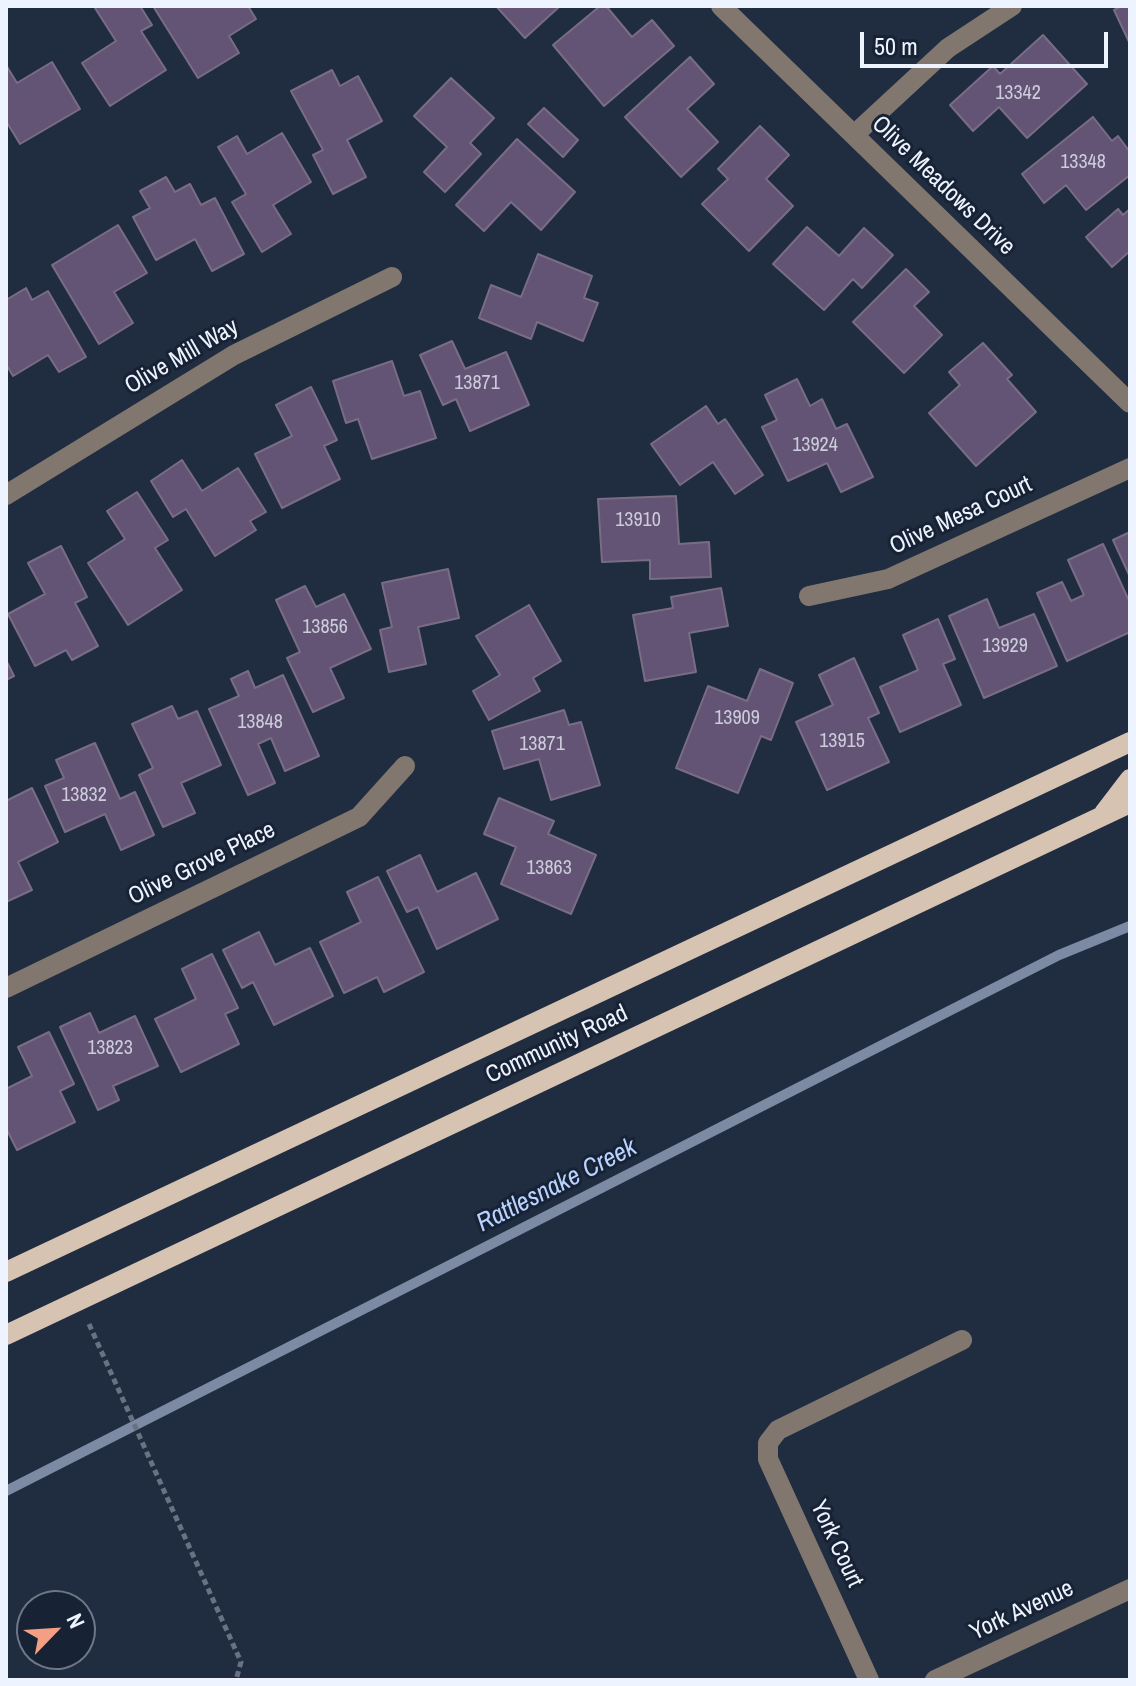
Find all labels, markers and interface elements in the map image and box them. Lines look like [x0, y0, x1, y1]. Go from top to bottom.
scale bar [864, 16, 1112, 66]
text: 50 m [874, 30, 918, 62]
house number: 13342 [995, 82, 1041, 106]
street label: Olive Meadows Drive [865, 110, 1021, 262]
house number: 13348 [1060, 151, 1106, 175]
street label: Olive Mill Way [120, 313, 244, 401]
house number: 13871 [454, 372, 500, 396]
house number: 13924 [792, 434, 838, 458]
street label: Olive Mesa Court [886, 471, 1036, 561]
house number: 13910 [615, 509, 661, 533]
house number: 13856 [302, 616, 348, 640]
house number: 13929 [982, 635, 1028, 659]
house number: 13909 [714, 707, 760, 731]
house number: 13848 [237, 711, 283, 735]
house number: 13915 [819, 730, 865, 754]
house number: 13871 [519, 733, 565, 757]
house number: 13832 [61, 784, 107, 808]
street label: Olive Grove Place [124, 816, 280, 912]
house number: 13863 [526, 857, 572, 881]
street label: Community Road [482, 1000, 632, 1090]
house number: 13823 [87, 1037, 133, 1061]
water label: Rattlesnake Creek [472, 1132, 642, 1240]
street label: York Court [803, 1496, 869, 1592]
street label: York Avenue [966, 1575, 1078, 1647]
north arrow [16, 1590, 96, 1670]
text: N [60, 1608, 92, 1633]

